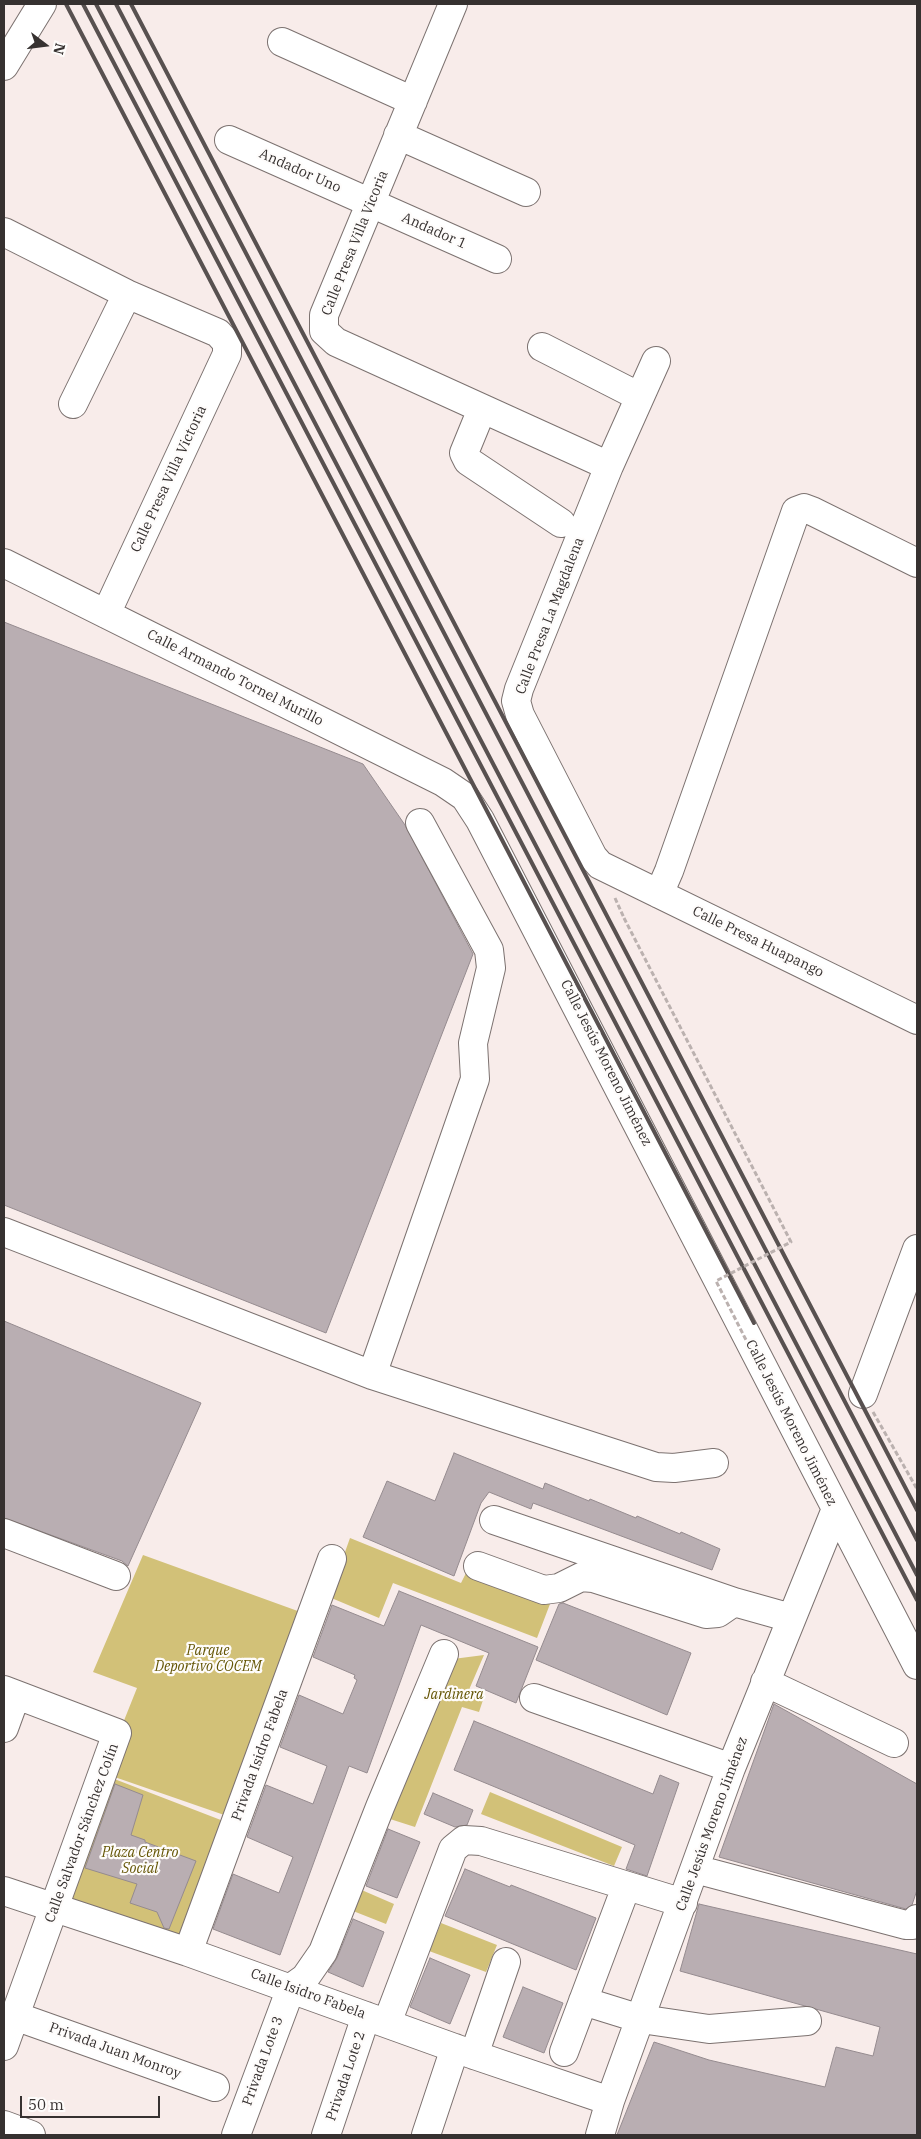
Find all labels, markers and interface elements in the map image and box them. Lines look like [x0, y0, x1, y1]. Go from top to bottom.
north arrow [20, 20, 70, 70]
text: N [49, 41, 70, 57]
street label: Andador Uno [257, 145, 343, 197]
street label: Calle Presa Villa Vicoria [318, 168, 392, 318]
street label: Andador 1 [399, 209, 469, 253]
street label: Calle Presa Villa Victoria [128, 403, 210, 555]
street label: Calle Presa La Magdalena [512, 535, 588, 697]
street label: Calle Armando Tornel Murillo [144, 626, 326, 730]
street label: Calle Presa Huapango [690, 903, 826, 981]
street label: Calle Jesús Moreno Jiménez [557, 977, 655, 1149]
street label: Calle Jesús Moreno Jiménez [742, 1337, 840, 1509]
park label: Parque Deportivo COCEM [155, 1643, 261, 1675]
street label: Privada Isidro Fabela [228, 1687, 292, 1823]
park label: Jardinera [425, 1687, 483, 1703]
street label: Calle Jesús Moreno Jiménez [673, 1735, 751, 1913]
street label: Calle Salvador Sánchez Colín [42, 1741, 122, 1925]
park label: Plaza Centro Social [102, 1845, 178, 1878]
street label: Calle Isidro Fabela [248, 1965, 368, 2023]
street label: Privada Lote 3 [239, 2014, 287, 2108]
street label: Privada Juan Monroy [47, 2019, 183, 2083]
street label: Privada Lote 2 [323, 2029, 369, 2123]
scale bar [22, 2086, 162, 2118]
text: 50 m [28, 2095, 64, 2114]

